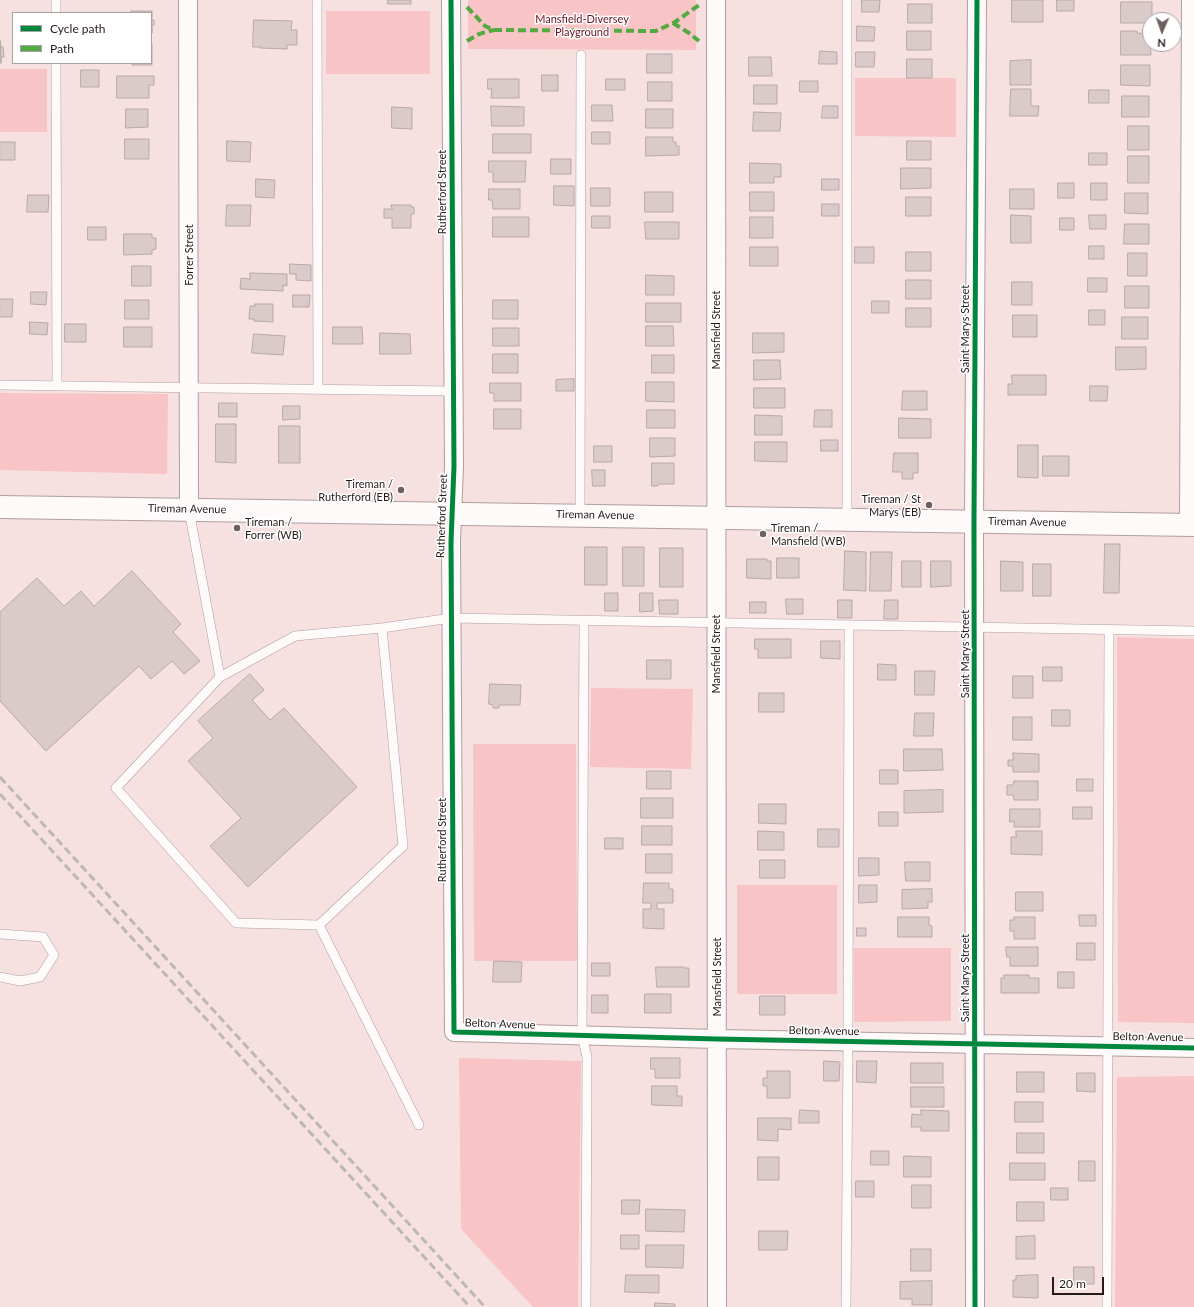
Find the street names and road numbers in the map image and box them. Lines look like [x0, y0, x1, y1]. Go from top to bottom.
street label: Rutherford Street [435, 150, 449, 234]
street label: Forrer Street [182, 224, 196, 286]
street label: Saint Marys Street [958, 285, 972, 373]
street label: Mansfield Street [709, 290, 723, 370]
street label: Rutherford Street [434, 474, 450, 558]
street label: Tireman Avenue [148, 502, 226, 516]
street label: Tireman Avenue [556, 508, 634, 522]
street label: Tireman Avenue [988, 515, 1066, 529]
street label: Saint Marys Street [958, 610, 972, 698]
street label: Mansfield Street [709, 614, 723, 694]
street label: Rutherford Street [435, 798, 449, 882]
street label: Saint Marys Street [958, 934, 972, 1022]
street label: Mansfield Street [710, 937, 724, 1017]
street label: Belton Avenue [464, 1016, 536, 1032]
street label: Belton Avenue [788, 1024, 860, 1038]
street label: Belton Avenue [1112, 1030, 1184, 1044]

